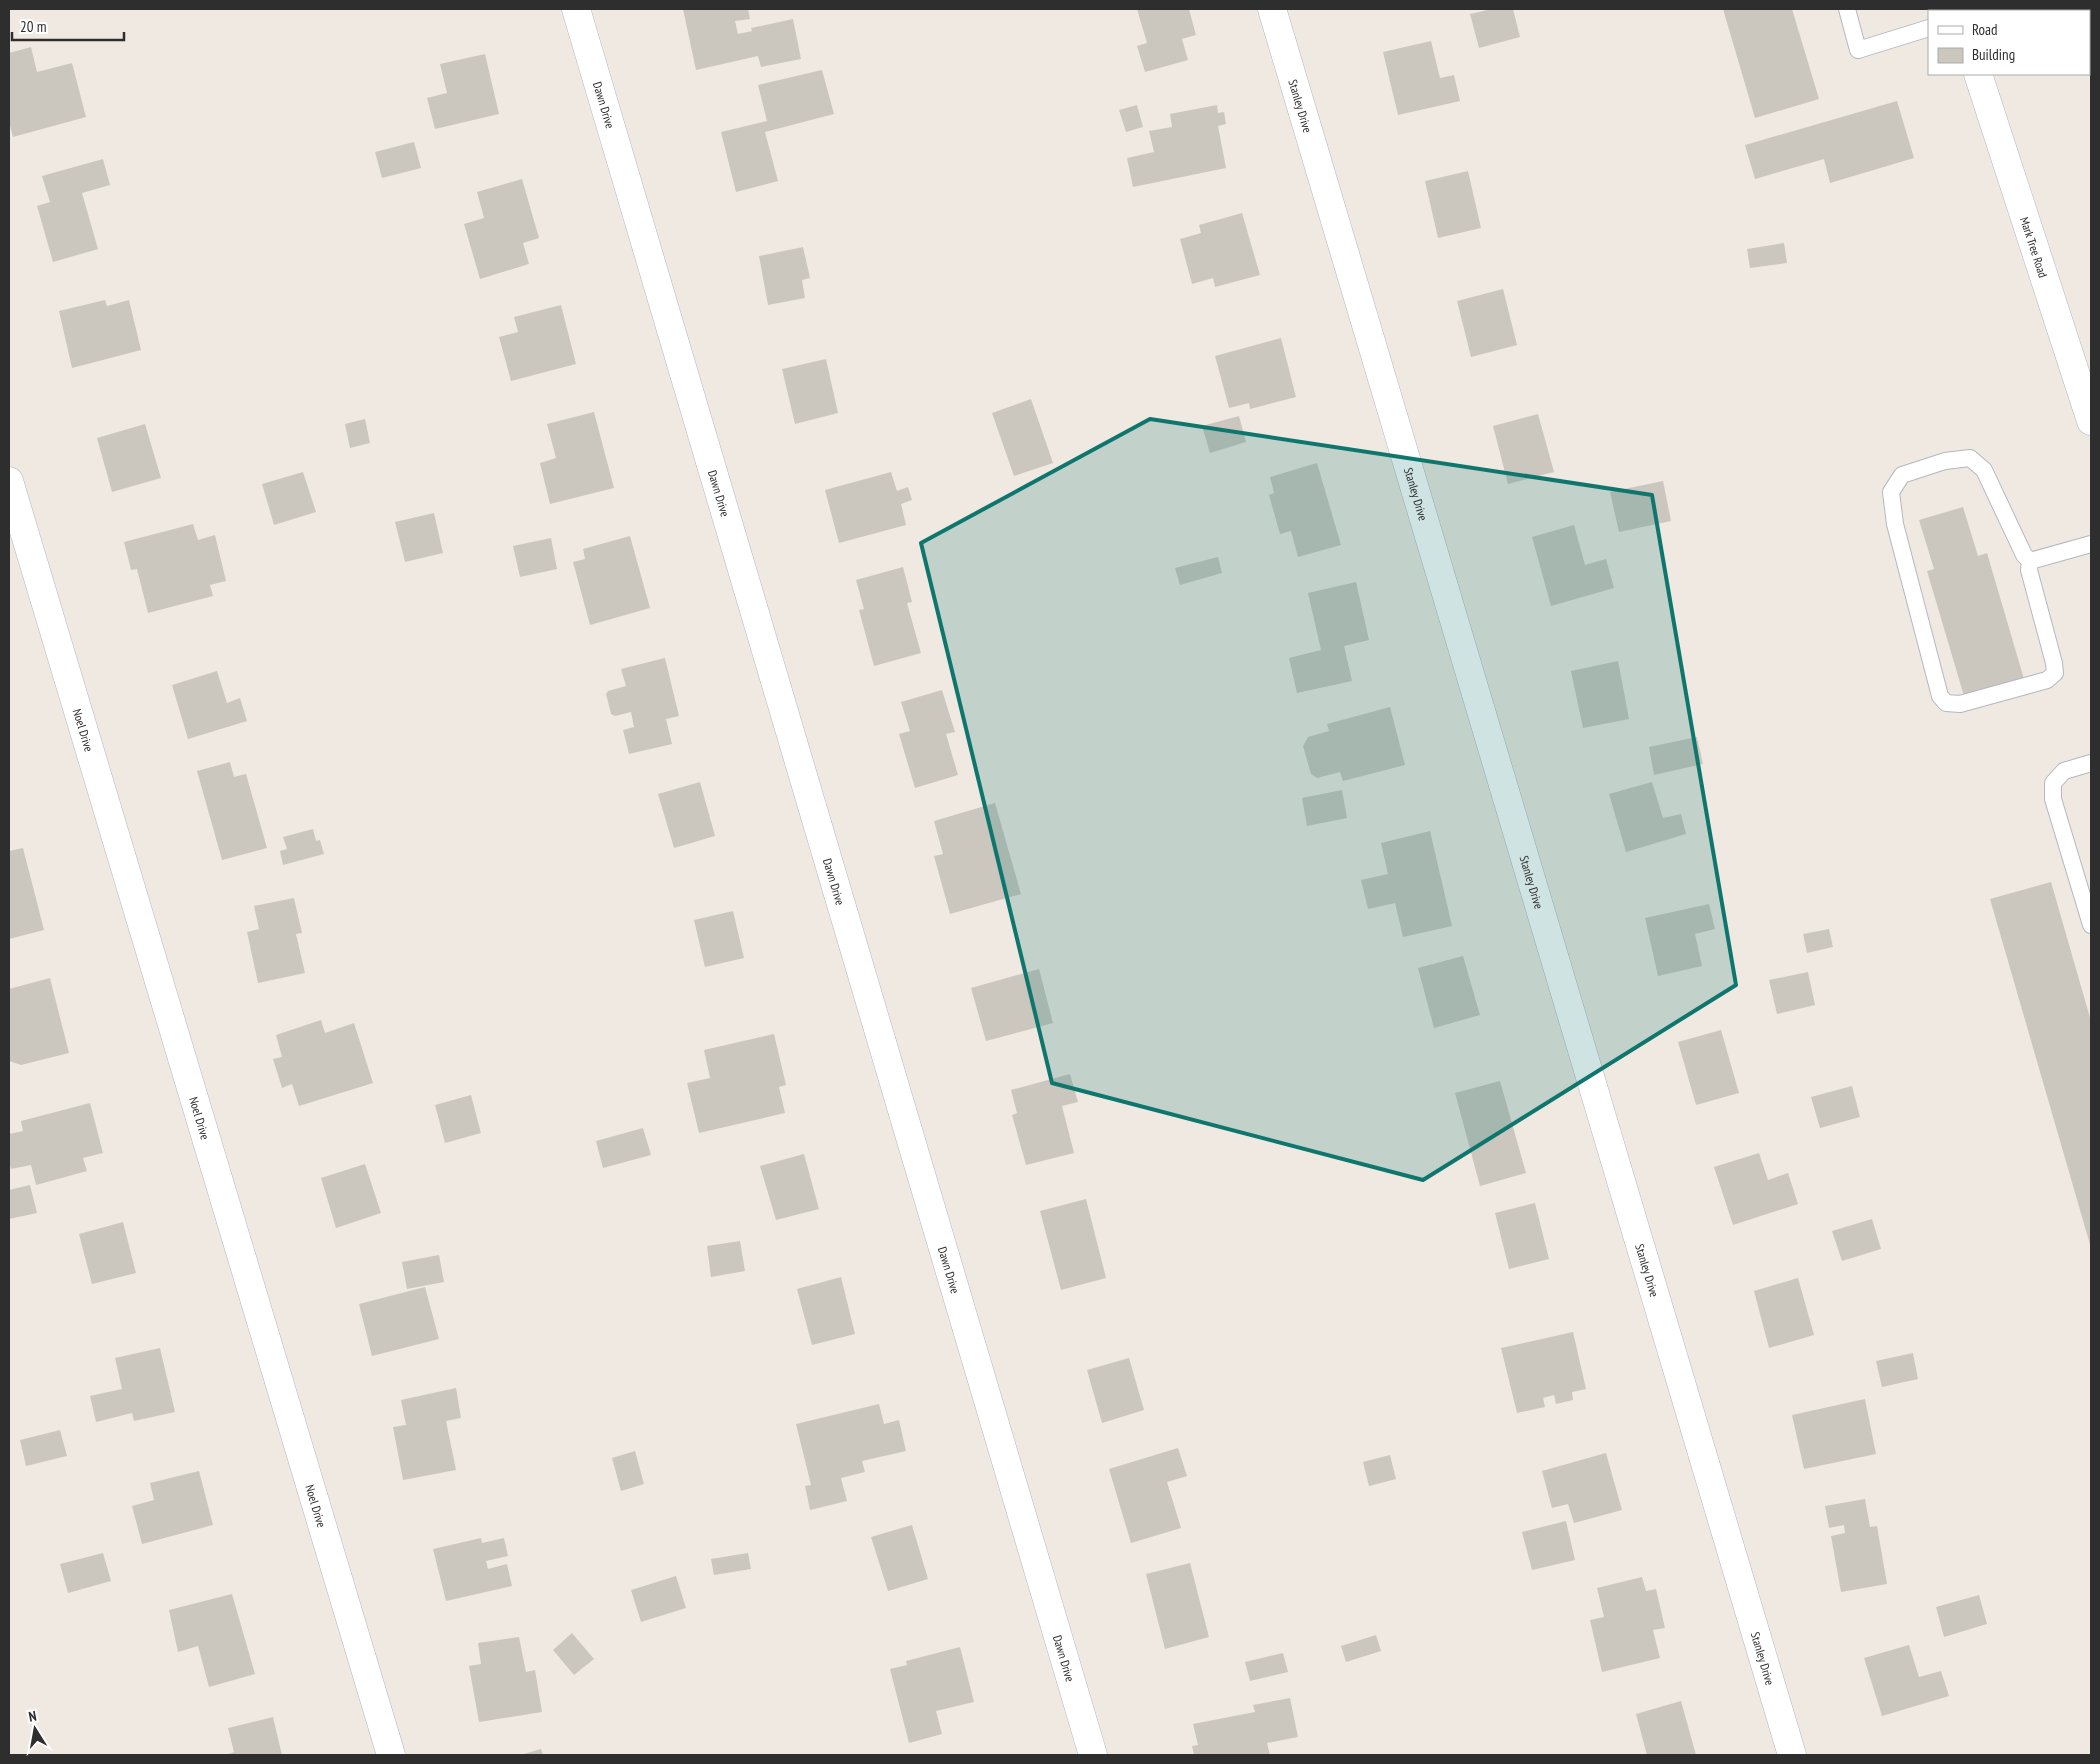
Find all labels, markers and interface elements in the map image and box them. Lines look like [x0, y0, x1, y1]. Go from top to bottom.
scale bar [12, 10, 125, 42]
legend [1928, 10, 2090, 75]
text: 20 m [20, 17, 46, 36]
text: Road [1972, 20, 1998, 39]
text: Building [1972, 45, 2015, 64]
street label: Stanley Drive [1286, 77, 1316, 134]
street label: Dawn Drive [590, 80, 618, 130]
street label: Mark Tree Road [2017, 215, 2051, 279]
street label: Stanley Drive [1401, 466, 1431, 522]
street label: Dawn Drive [705, 468, 733, 518]
street label: Noel Drive [70, 707, 97, 753]
street label: Stanley Drive [1517, 854, 1547, 910]
street label: Dawn Drive [820, 856, 848, 907]
street label: Noel Drive [187, 1095, 213, 1141]
street label: Stanley Drive [1633, 1242, 1663, 1299]
street label: Dawn Drive [935, 1245, 963, 1295]
street label: Noel Drive [303, 1483, 330, 1529]
street label: Stanley Drive [1748, 1630, 1778, 1687]
street label: Dawn Drive [1050, 1633, 1078, 1683]
north arrow [10, 1704, 60, 1754]
text: N [27, 1707, 38, 1726]

